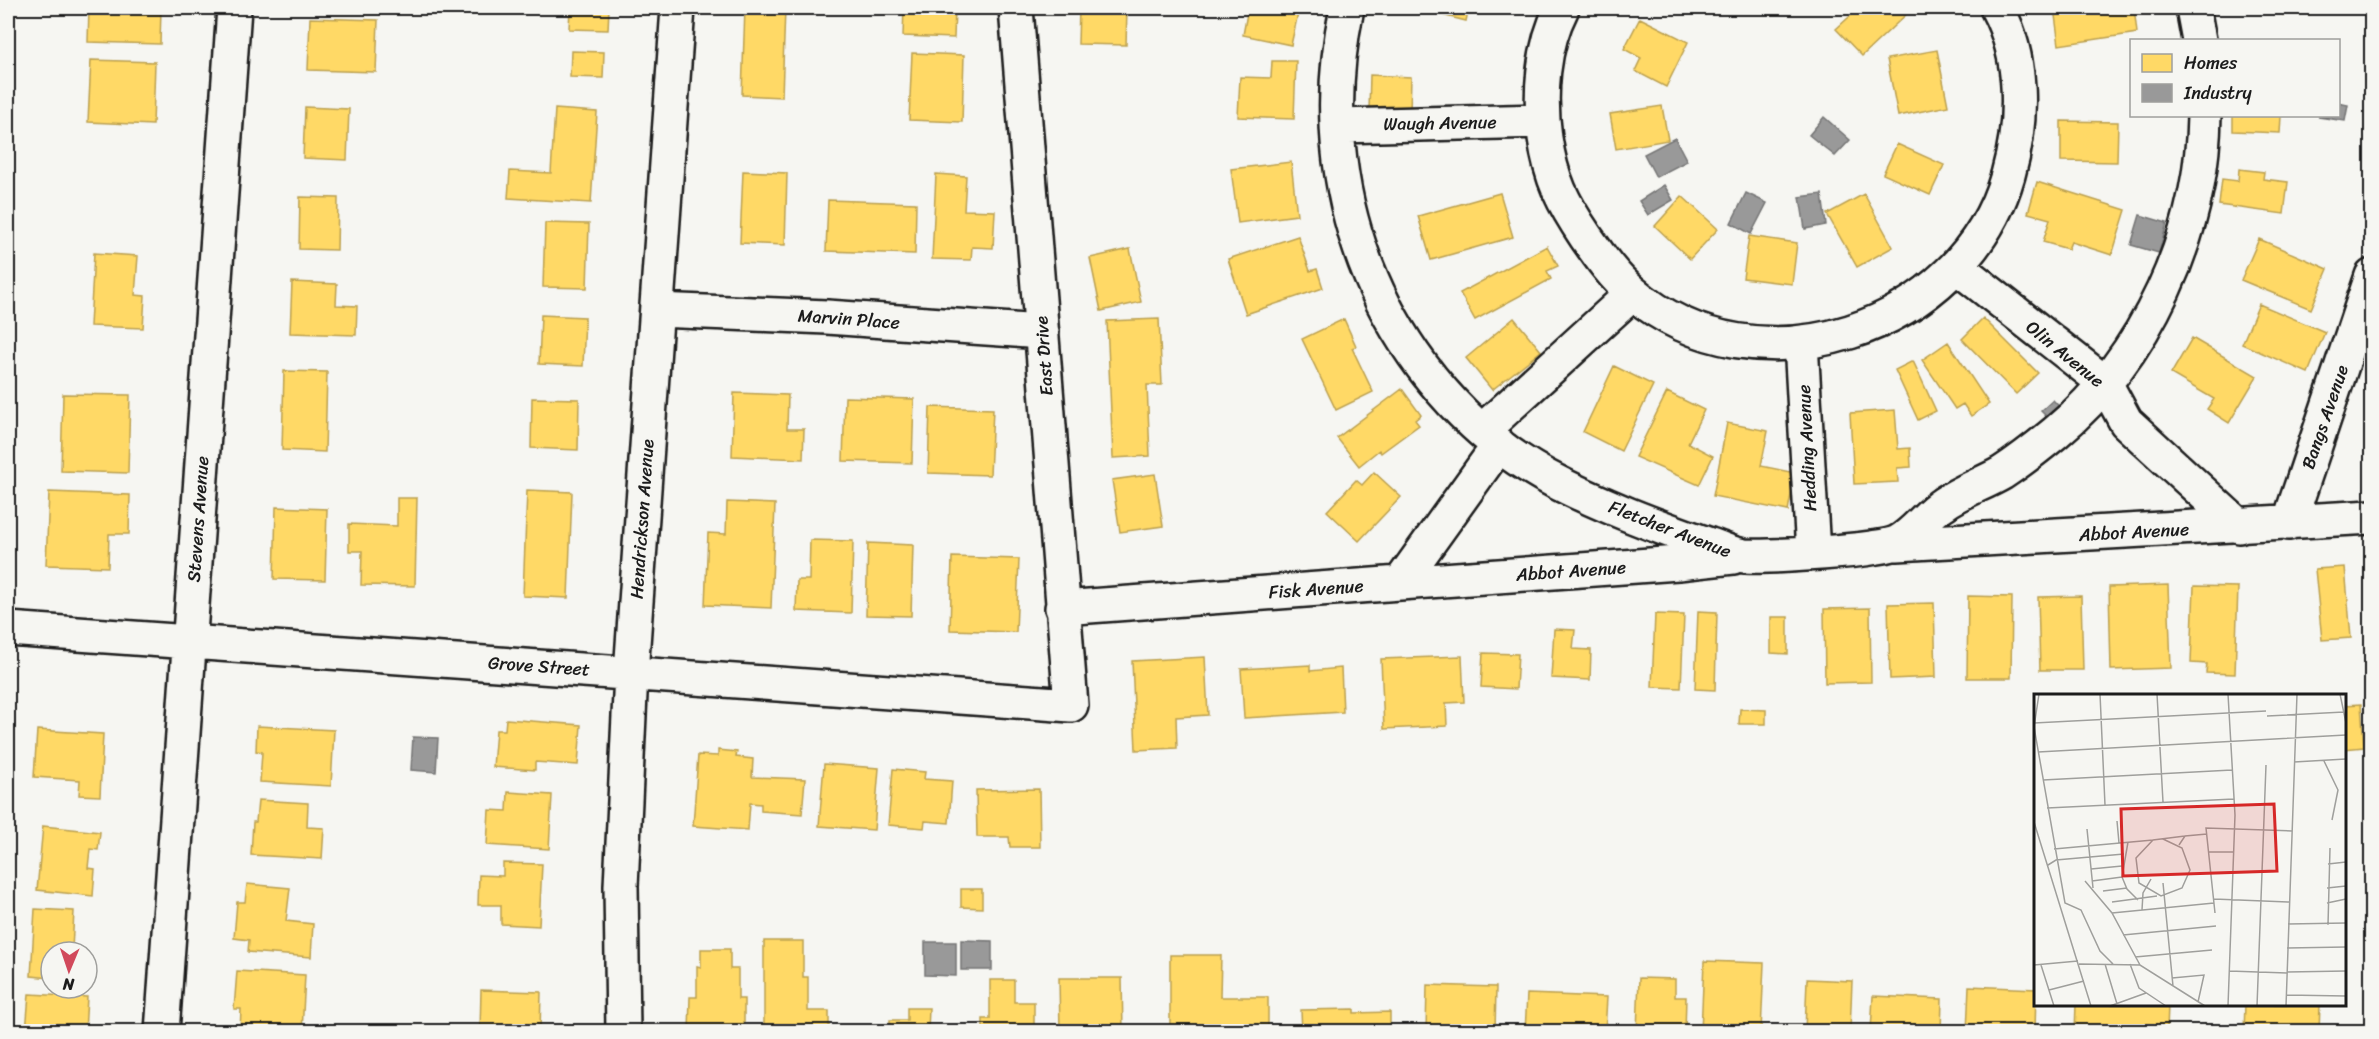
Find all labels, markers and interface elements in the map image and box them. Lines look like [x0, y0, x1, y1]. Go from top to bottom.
legend [2130, 39, 2340, 117]
text: Homes [2184, 47, 2238, 79]
text: Industry [2183, 77, 2253, 109]
street label: Waugh Avenue [1383, 106, 1497, 140]
street label: Marvin Place [797, 299, 901, 339]
street label: Olin Avenue [2018, 312, 2112, 396]
street label: East Drive [1025, 315, 1063, 397]
street label: Bangs Avenue [2292, 360, 2358, 474]
street label: Hedding Avenue [1788, 384, 1826, 512]
street label: Hendrickson Avenue [620, 438, 664, 600]
street label: Stevens Avenue [178, 455, 218, 583]
street label: Fletcher Avenue [1604, 491, 1736, 567]
street label: Abbot Avenue [2077, 513, 2190, 551]
street label: Abbot Avenue [1514, 551, 1627, 591]
street label: Fisk Avenue [1267, 570, 1365, 608]
street label: Grove Street [487, 646, 591, 686]
inset map [2034, 694, 2346, 1006]
north arrow [39, 940, 99, 1000]
text: N [62, 970, 76, 999]

